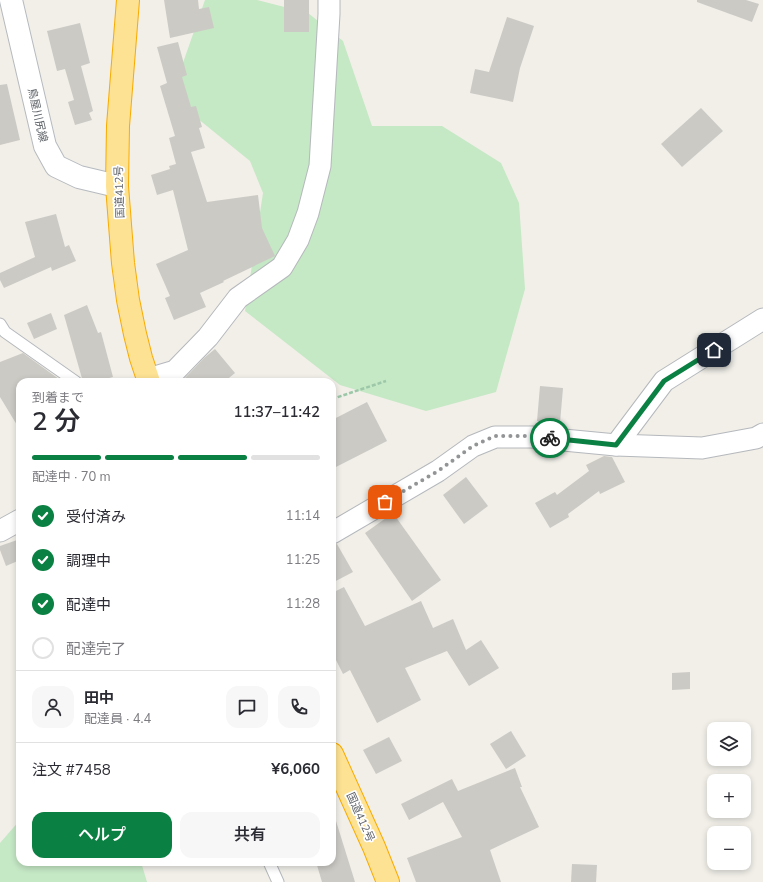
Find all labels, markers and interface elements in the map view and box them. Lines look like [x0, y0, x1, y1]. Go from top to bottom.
street label: 鳥屋川尻線 [24, 87, 51, 144]
street label: 国道412号 [111, 165, 128, 219]
pin [697, 333, 731, 367]
icon: home [703, 339, 725, 361]
text: 到着まで [32, 389, 84, 407]
text: 11:37–11:42 [233, 402, 320, 422]
text: 2 分 [32, 404, 80, 439]
courier [530, 418, 570, 458]
icon: bike [539, 427, 561, 449]
text: 配達中 · 70 m [32, 468, 111, 486]
pin [368, 485, 402, 519]
icon: bag [374, 491, 396, 513]
icon: check [32, 505, 54, 527]
text: 受付済み [66, 507, 126, 527]
text: 11:14 [286, 507, 320, 525]
icon: check [32, 549, 54, 571]
text: 調理中 [66, 551, 111, 571]
text: 11:25 [286, 551, 320, 569]
icon: check [32, 593, 54, 615]
text: 配達中 [66, 595, 111, 615]
text: 11:28 [286, 595, 320, 613]
text: 配達完了 [66, 639, 126, 659]
button: person [32, 686, 74, 728]
button: chat [226, 686, 268, 728]
button: phone [278, 686, 320, 728]
text: 田中 [84, 688, 114, 708]
text: 配達員 · 4.4 [84, 710, 151, 728]
map controls [707, 722, 751, 870]
button: layers [707, 722, 751, 766]
text: ¥6,060 [271, 759, 320, 779]
text: 注文 #7458 [32, 760, 111, 780]
button: + [707, 774, 751, 818]
street label: 国道412号 [343, 790, 378, 844]
button: ヘルプ [32, 812, 172, 858]
button: 共有 [180, 812, 320, 858]
button: − [707, 826, 751, 870]

